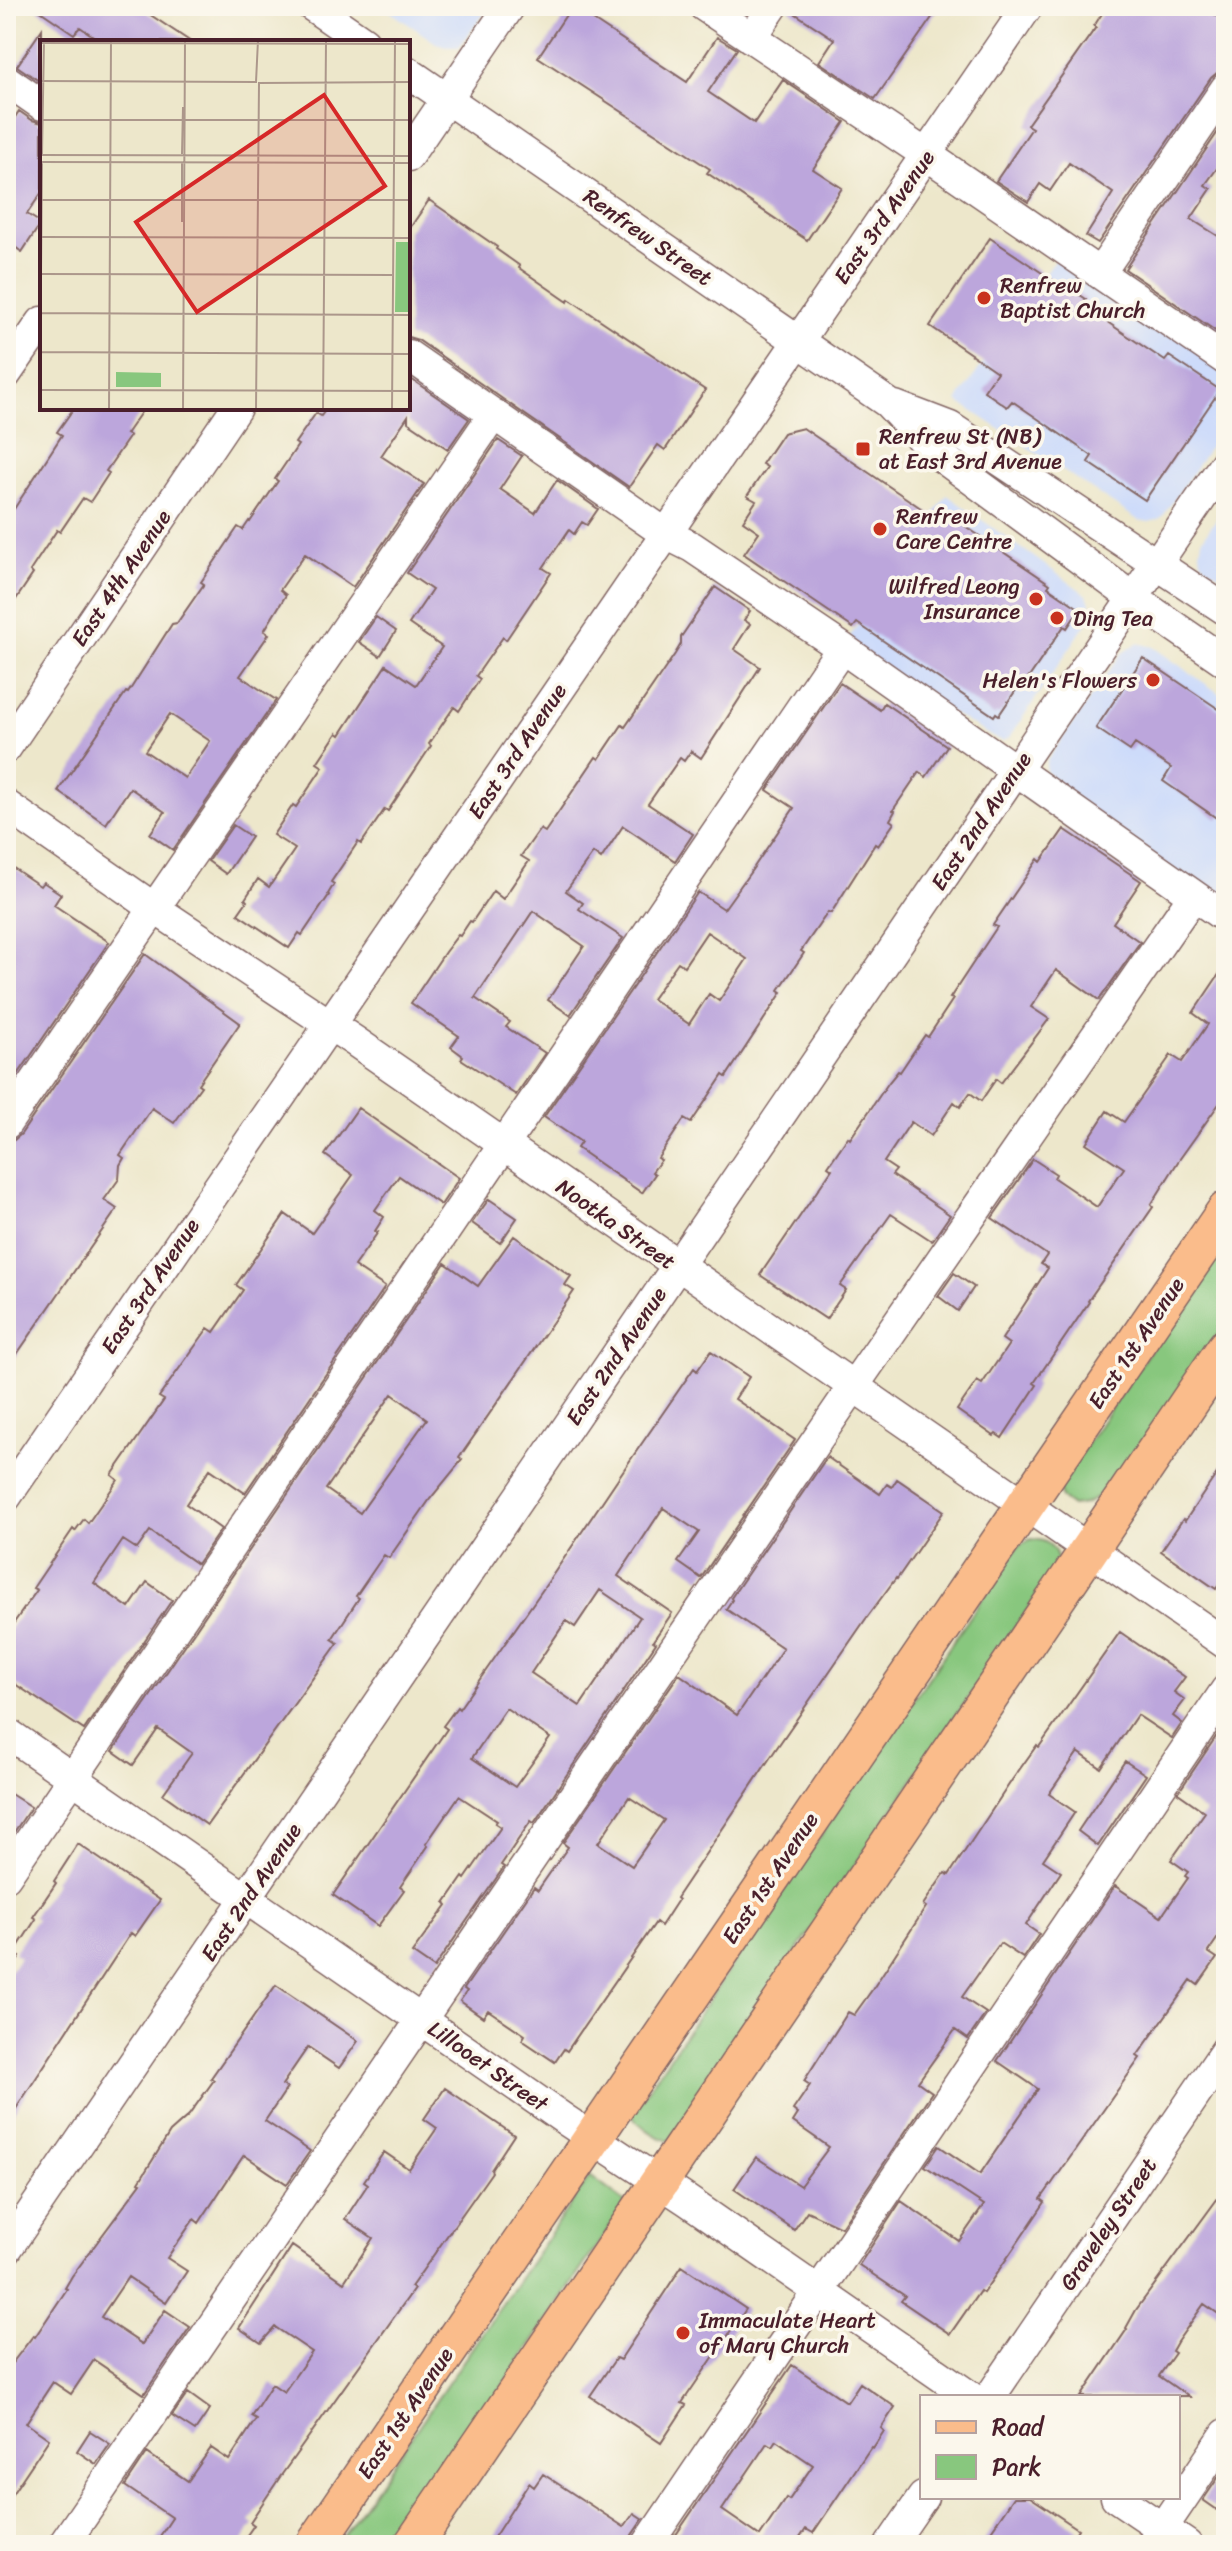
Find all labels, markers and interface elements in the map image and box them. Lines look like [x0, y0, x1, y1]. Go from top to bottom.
inset map [40, 40, 410, 410]
street label: East 3rd Avenue [823, 141, 945, 293]
street label: Renfrew Street [575, 178, 721, 297]
place label: Renfrew Baptist Church [1000, 266, 1145, 330]
marker: Renfrew Baptist Church [975, 289, 993, 307]
place label: Renfrew St (NB) at East 3rd Avenue [879, 417, 1062, 481]
marker: Renfrew St (NB) at East 3rd Avenue [854, 440, 872, 458]
place label: Renfrew Care Centre [896, 497, 1012, 561]
street label: East 4th Avenue [60, 501, 182, 655]
marker: Renfrew Care Centre [871, 520, 889, 538]
place label: Wilfred Leong Insurance [889, 567, 1020, 631]
marker: Wilfred Leong Insurance [1027, 590, 1045, 608]
place label: Ding Tea [1073, 599, 1153, 638]
marker: Ding Tea [1048, 609, 1066, 627]
place label: Helen's Flowers [983, 661, 1138, 700]
marker: Helen's Flowers [1144, 671, 1162, 689]
street label: East 3rd Avenue [457, 675, 577, 827]
street label: East 2nd Avenue [920, 743, 1042, 899]
street label: Nootka Street [548, 1168, 685, 1280]
street label: East 3rd Avenue [90, 1210, 210, 1362]
street label: East 1st Avenue [1077, 1268, 1195, 1417]
street label: East 2nd Avenue [555, 1278, 677, 1434]
street label: East 1st Avenue [711, 1803, 829, 1952]
street label: East 2nd Avenue [190, 1814, 312, 1970]
street label: Lillooet Street [419, 2010, 557, 2123]
street label: Graveley Street [1049, 2149, 1167, 2299]
place label: Immaculate Heart of Mary Church [698, 2301, 876, 2365]
marker: Immaculate Heart of Mary Church [674, 2324, 692, 2342]
street label: East 1st Avenue [346, 2338, 464, 2487]
legend [920, 2395, 1180, 2499]
text: Road [992, 2406, 1046, 2448]
text: Park [992, 2446, 1041, 2488]

